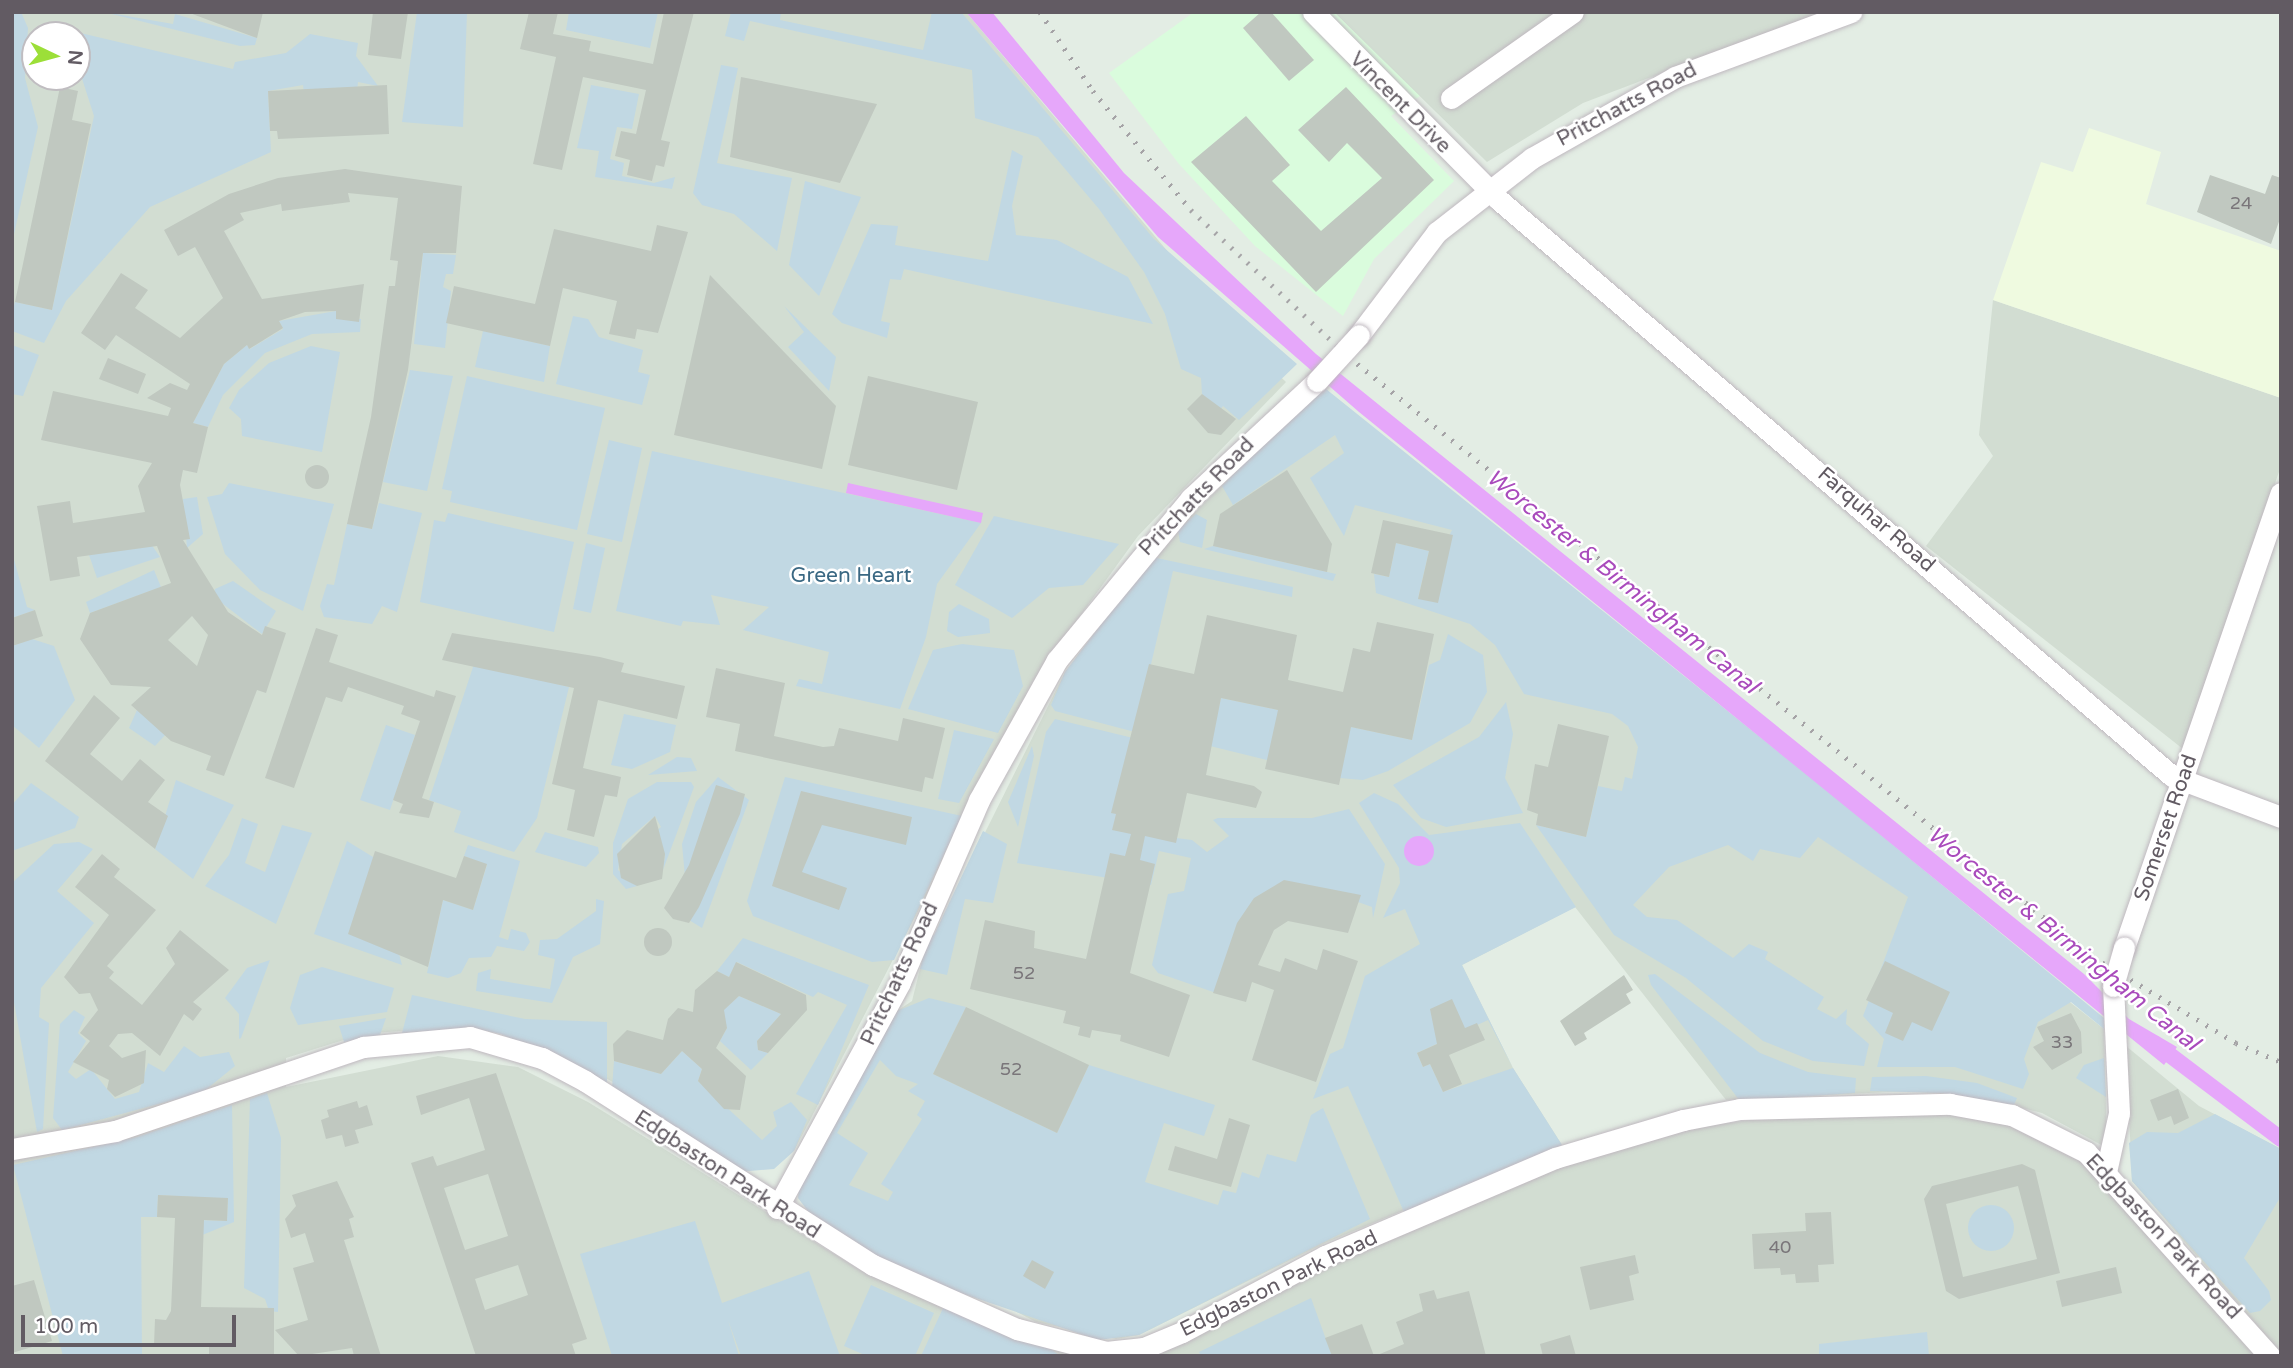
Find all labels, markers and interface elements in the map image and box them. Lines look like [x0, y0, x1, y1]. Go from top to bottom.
north arrow [21, 21, 91, 91]
street label: Vincent Drive [1344, 47, 1456, 159]
text: N [63, 49, 87, 66]
street label: Pritchatts Road [1553, 57, 1701, 153]
house number: 24 [2230, 192, 2252, 214]
street label: Pritchatts Road [1134, 433, 1260, 561]
street label: Farquhar Road [1812, 462, 1940, 578]
water label: Worcester & Birmingham Canal [1481, 464, 1763, 700]
park label: Green Heart [791, 563, 911, 589]
street label: Somerset Road [2129, 752, 2203, 904]
water label: Worcester & Birmingham Canal [1922, 821, 2204, 1057]
street label: Pritchatts Road [856, 898, 944, 1050]
house number: 52 [1013, 962, 1035, 984]
house number: 33 [2051, 1031, 2073, 1053]
house number: 52 [1000, 1058, 1022, 1080]
street label: Edgbaston Park Road [629, 1105, 825, 1245]
street label: Edgbaston Park Road [2080, 1149, 2246, 1325]
street label: Edgbaston Park Road [1176, 1225, 1382, 1343]
house number: 40 [1769, 1236, 1791, 1258]
scale bar [24, 1302, 240, 1346]
text: 100 m [34, 1314, 98, 1339]

